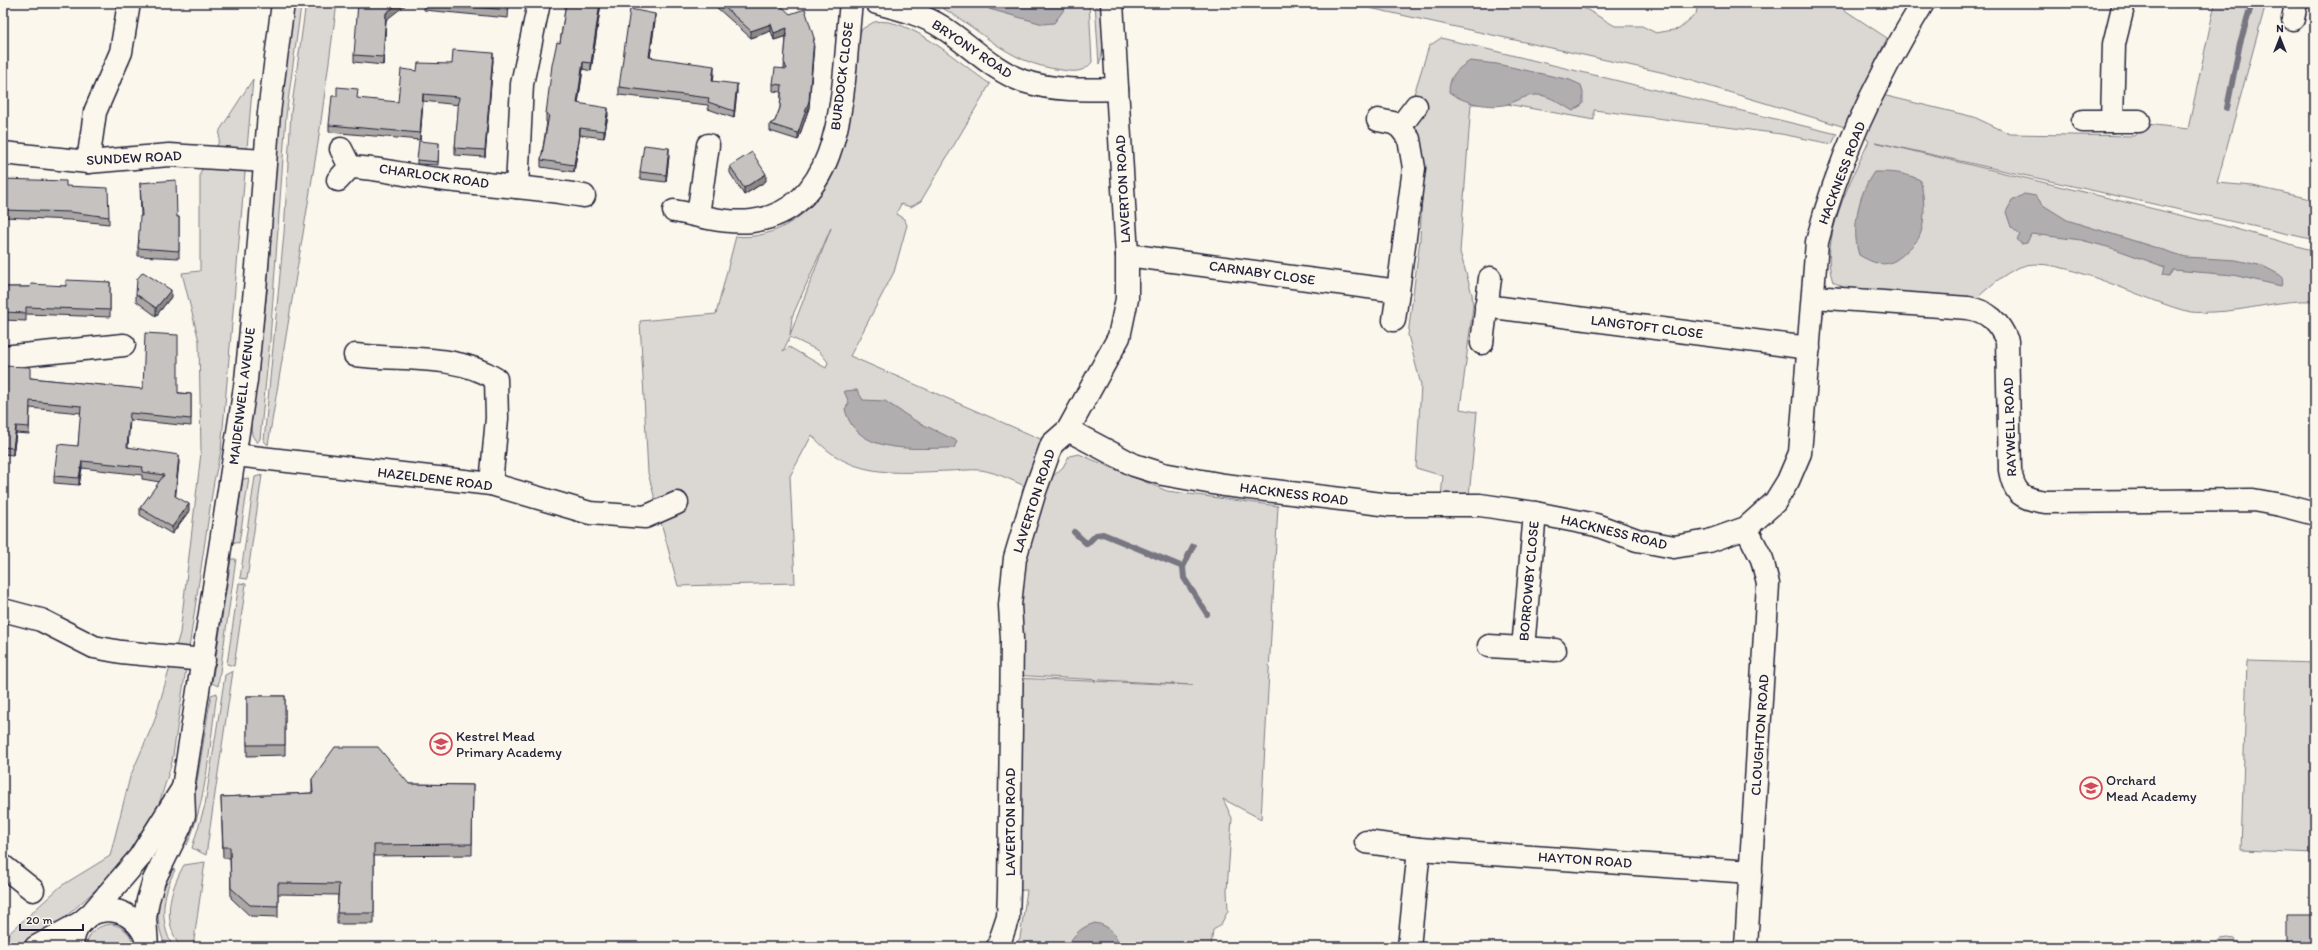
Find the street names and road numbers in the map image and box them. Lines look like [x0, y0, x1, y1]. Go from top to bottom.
street label: BRYONY ROAD [929, 16, 1015, 82]
street label: BURDOCK CLOSE [827, 21, 857, 131]
street label: HACKNESS ROAD [1815, 119, 1870, 227]
street label: LAVERTON ROAD [1112, 134, 1134, 244]
street label: SUNDEW ROAD [86, 147, 182, 169]
street label: CHARLOCK ROAD [378, 160, 490, 192]
street label: CARNABY CLOSE [1208, 257, 1316, 289]
street label: LANGTOFT CLOSE [1590, 312, 1704, 342]
street label: MAIDENWELL AVENUE [225, 326, 259, 466]
street label: RAYWELL ROAD [2000, 377, 2020, 477]
street label: LAVERTON ROAD [1009, 447, 1059, 555]
street label: HAZELDENE ROAD [376, 464, 494, 494]
street label: HACKNESS ROAD [1239, 479, 1349, 509]
street label: HACKNESS ROAD [1559, 511, 1669, 553]
street label: BORROWBY CLOSE [1515, 520, 1543, 642]
street label: CLOUGHTON ROAD [1747, 673, 1773, 796]
street label: LAVERTON ROAD [1002, 768, 1019, 876]
street label: HAYTON ROAD [1537, 848, 1633, 872]

